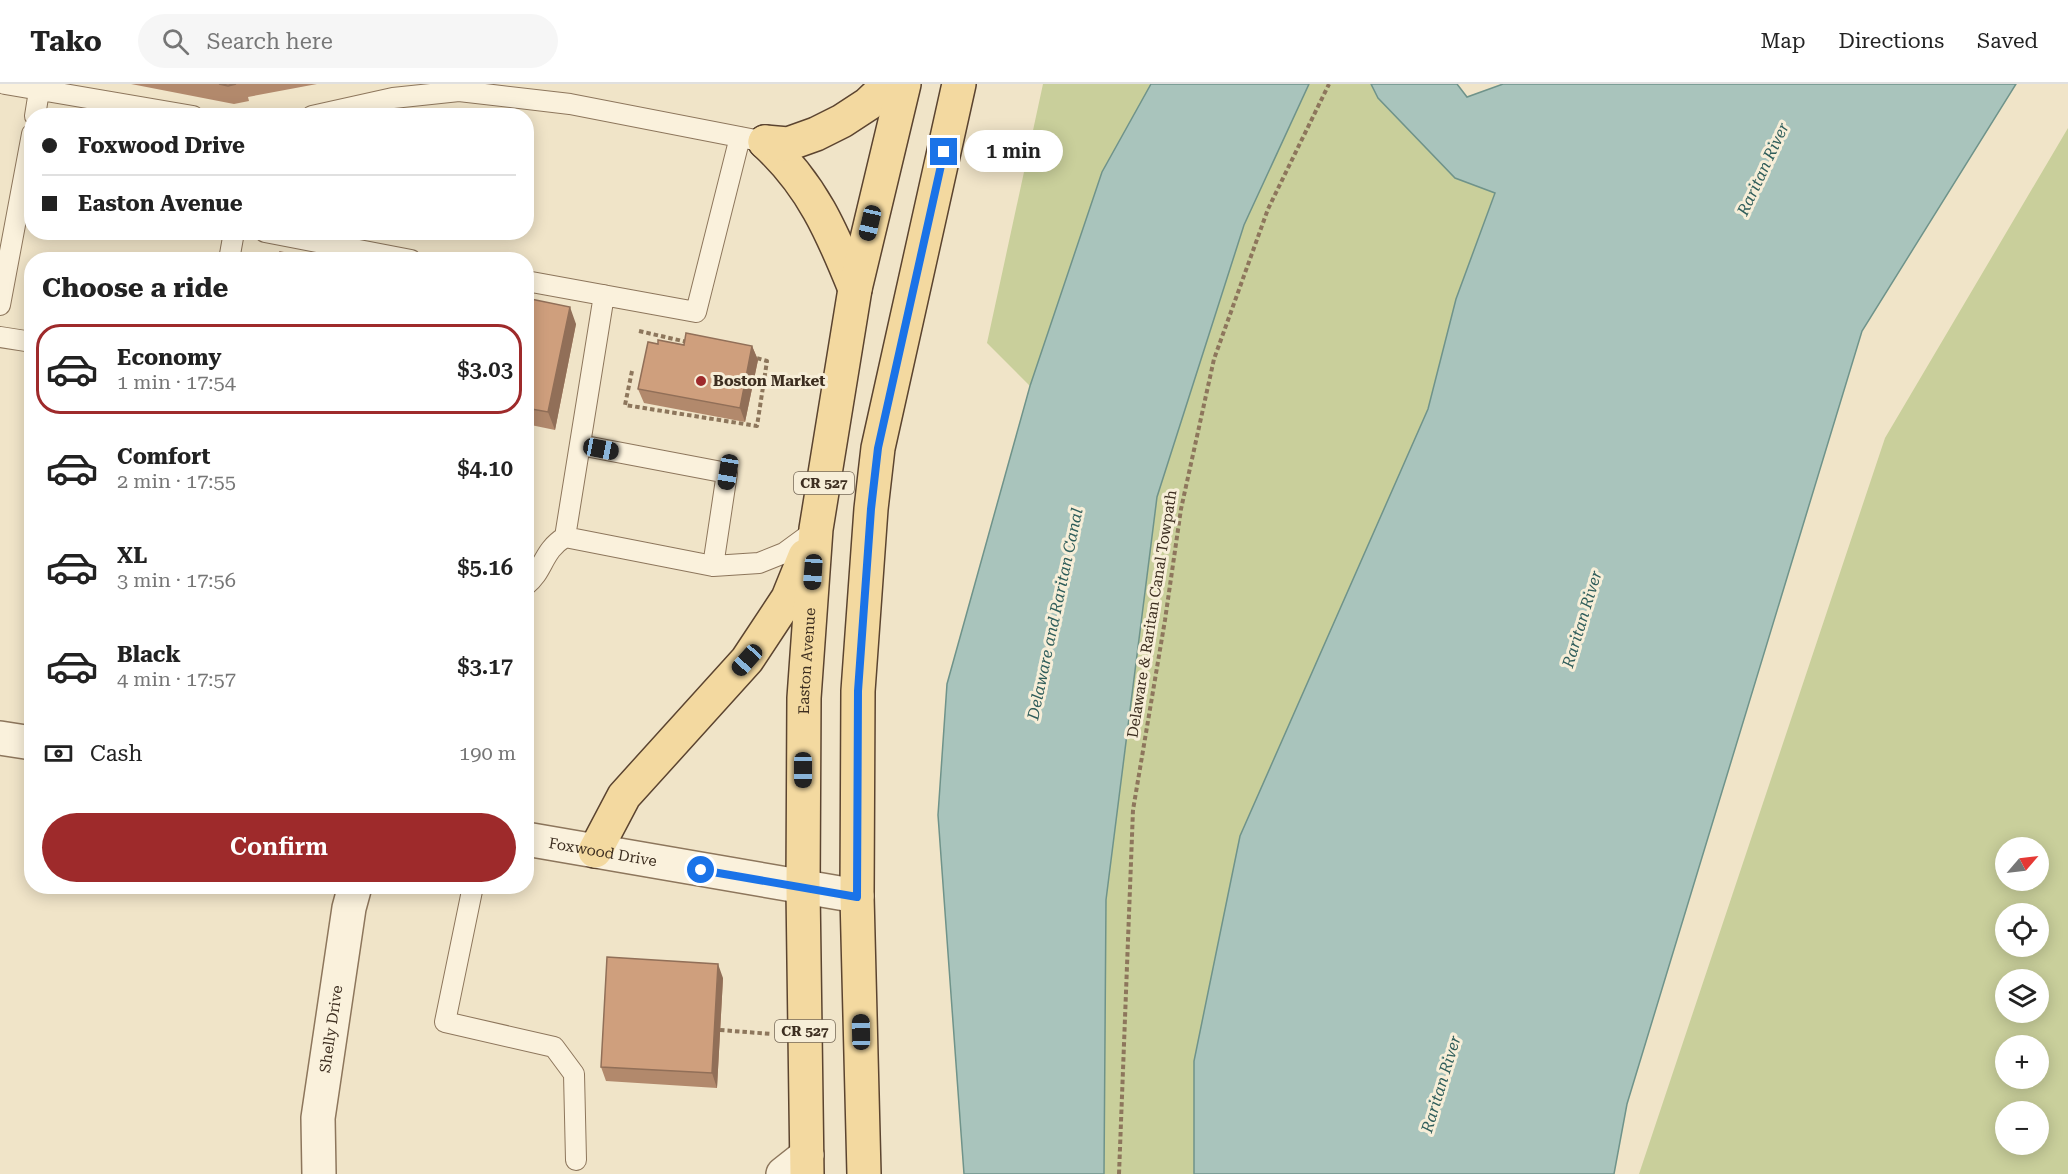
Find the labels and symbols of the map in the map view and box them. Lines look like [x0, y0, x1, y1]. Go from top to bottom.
water label: Raritan River [1733, 119, 1793, 219]
callout: 1 min [965, 131, 1064, 173]
route end [930, 138, 957, 165]
car [857, 203, 883, 243]
place label: Boston Market [713, 372, 825, 390]
marker: Boston Market [694, 374, 708, 388]
car [582, 437, 620, 461]
car [716, 453, 740, 491]
road number: CR 527 [794, 472, 854, 494]
street label: Delaware & Raritan Canal Towpath [1124, 489, 1181, 739]
water label: Delaware and Raritan Canal [1023, 506, 1087, 722]
car [803, 553, 823, 591]
water label: Raritan River [1558, 568, 1606, 671]
street label: Easton Avenue [795, 607, 819, 715]
car [728, 641, 766, 679]
car [794, 752, 812, 788]
street label: Foxwood Drive [547, 834, 658, 870]
north arrow [1995, 837, 2049, 891]
route start [687, 856, 714, 883]
street label: Shelly Drive [316, 984, 346, 1074]
car [852, 1014, 870, 1050]
road number: CR 527 [775, 1020, 835, 1042]
water label: Raritan River [1417, 1033, 1465, 1136]

